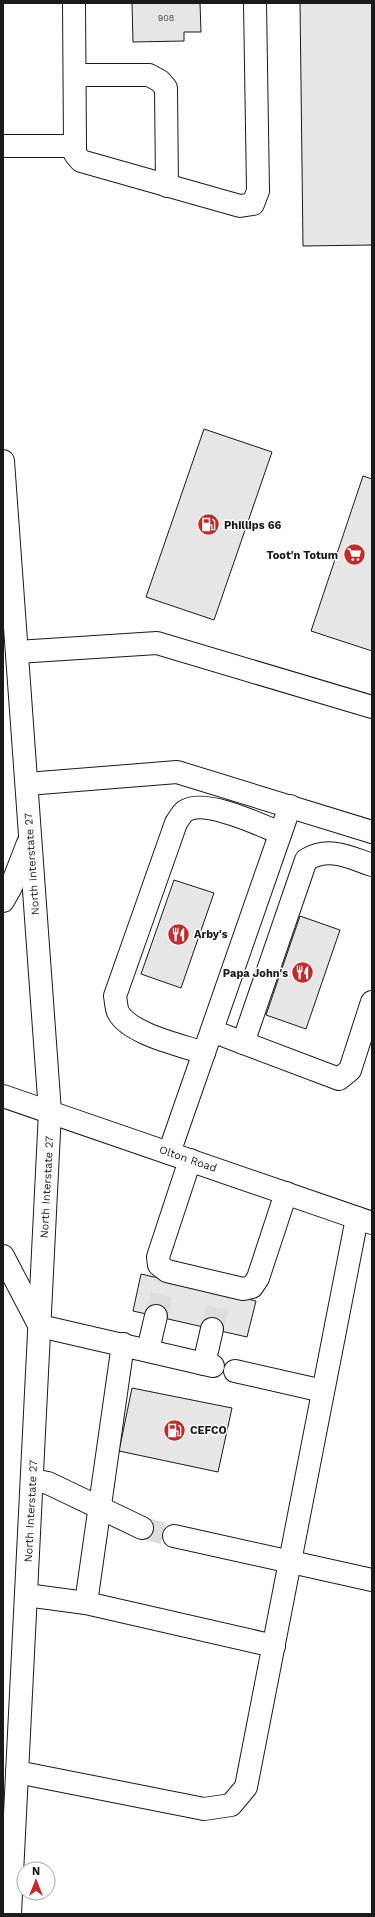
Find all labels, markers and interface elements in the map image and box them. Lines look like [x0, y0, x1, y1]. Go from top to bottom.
house number: 908 [158, 13, 174, 23]
fuel station icon: Phillips 66 [196, 512, 222, 538]
place label: Phillips 66 [224, 519, 281, 532]
supermarket icon: Toot'n Totum [341, 542, 367, 568]
place label: Toot'n Totum [267, 549, 338, 562]
street label: North Interstate 27 [22, 812, 42, 916]
restaurant icon: Arby's [165, 921, 191, 947]
place label: Arby's [194, 928, 228, 941]
restaurant icon: Papa John's [290, 960, 316, 986]
place label: Papa John's [223, 967, 288, 980]
street label: North Interstate 27 [38, 1135, 56, 1239]
street label: Olton Road [158, 1143, 218, 1175]
fuel station icon: CEFCO [162, 1417, 188, 1443]
place label: CEFCO [190, 1424, 227, 1437]
street label: North Interstate 27 [22, 1459, 40, 1563]
north arrow [16, 1861, 56, 1901]
text: N [32, 1865, 40, 1878]

